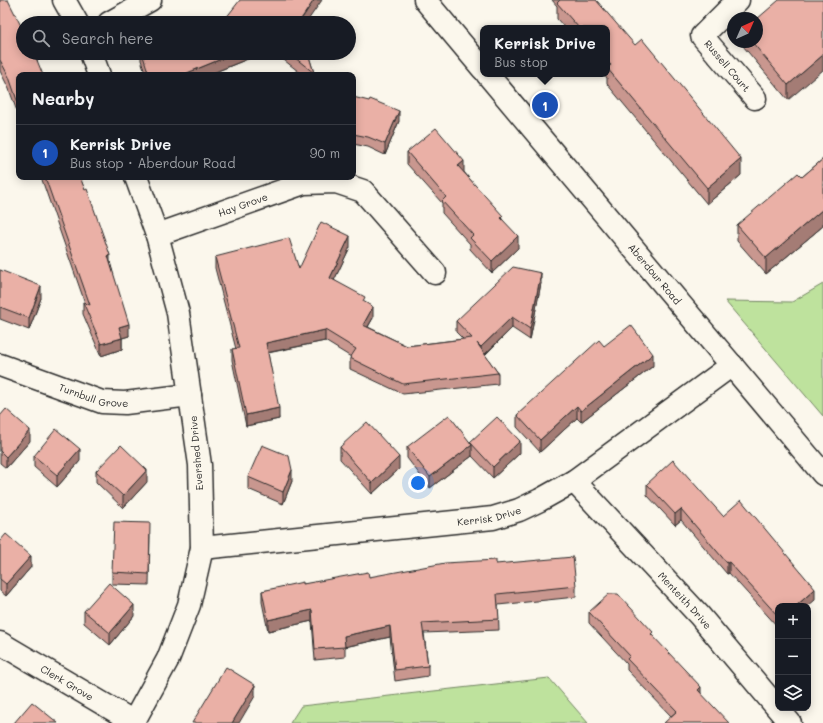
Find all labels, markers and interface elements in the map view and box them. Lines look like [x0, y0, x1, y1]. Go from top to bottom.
north arrow [727, 12, 763, 48]
search box [16, 16, 356, 60]
popup [480, 25, 610, 77]
icon: search [30, 27, 52, 49]
text: Search here [62, 28, 153, 48]
text: Kerrisk Drive [494, 33, 596, 53]
street label: Russell Court [701, 37, 754, 95]
text: Bus stop [494, 53, 548, 70]
text: Nearby [32, 87, 94, 109]
pin: 1 [532, 90, 558, 120]
text: Kerrisk Drive [70, 134, 171, 154]
text: 1 [42, 144, 48, 161]
text: 90 m [310, 144, 340, 161]
text: Bus stop · Aberdour Road [70, 154, 235, 171]
street label: Hay Grove [216, 189, 269, 220]
street label: Aberdour Road [625, 240, 685, 307]
street label: Turnbull Grove [57, 380, 129, 410]
street label: Evershed Drive [186, 415, 206, 491]
your location [408, 473, 428, 493]
street label: Kerrisk Drive [456, 503, 523, 529]
street label: Menteith Drive [655, 569, 715, 632]
map controls [775, 603, 811, 711]
button: + [775, 603, 811, 639]
button: − [775, 639, 811, 675]
street label: Clerk Grove [38, 662, 96, 704]
button: layers [775, 675, 811, 711]

